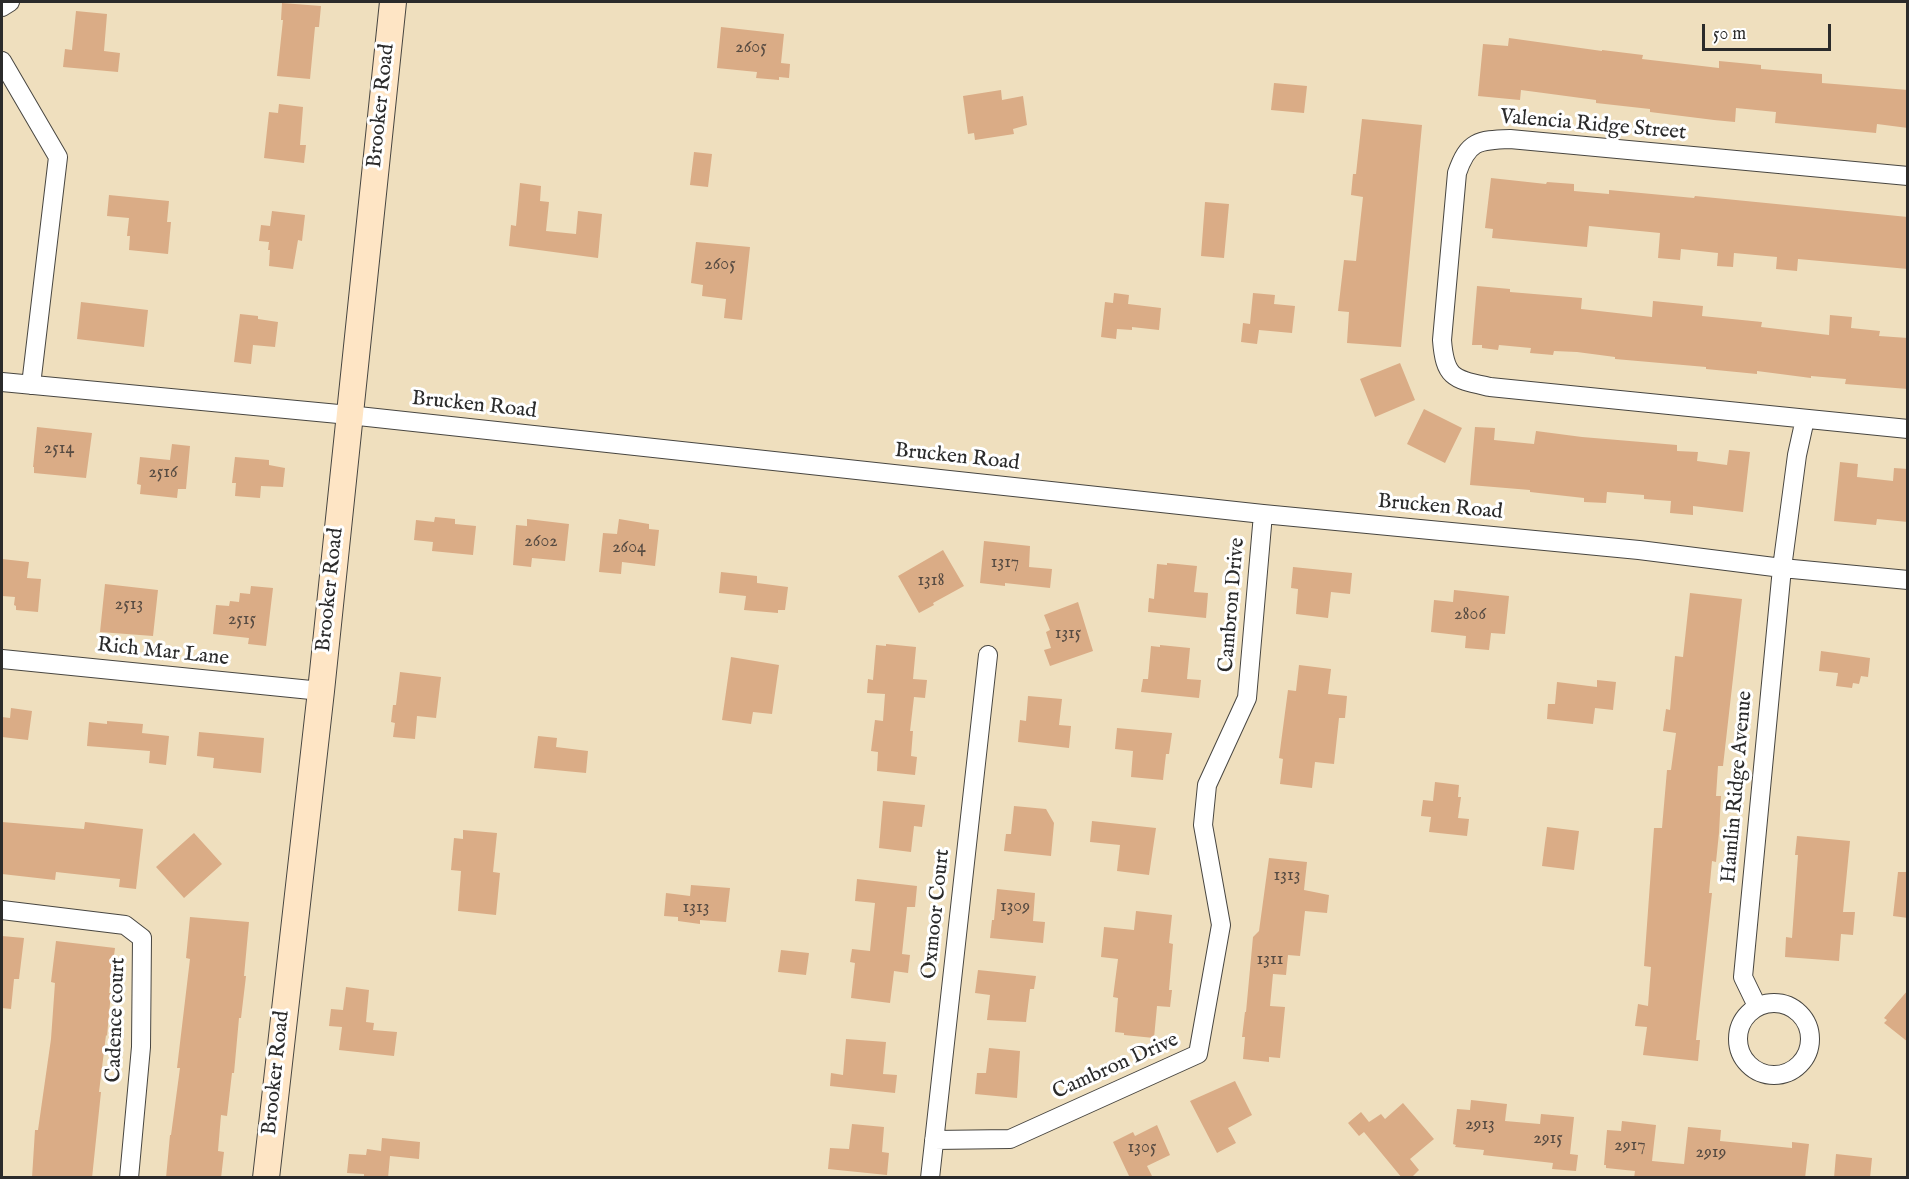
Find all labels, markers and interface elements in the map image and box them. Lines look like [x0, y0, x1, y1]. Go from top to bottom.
scale bar [1705, 12, 1834, 50]
text: 50 m [1713, 23, 1746, 46]
house number: 2605 [735, 37, 767, 59]
street label: Brooker Road [363, 43, 401, 169]
street label: Valencia Ridge Street [1499, 105, 1687, 147]
house number: 2605 [704, 254, 736, 276]
street label: Brucken Road [410, 387, 538, 425]
house number: 2514 [44, 438, 74, 460]
street label: Brucken Road [893, 439, 1021, 477]
house number: 2516 [148, 462, 178, 484]
street label: Brucken Road [1376, 490, 1504, 526]
street label: Brooker Road [312, 527, 350, 653]
house number: 2602 [524, 531, 558, 553]
house number: 2604 [612, 537, 646, 559]
street label: Cambron Drive [1215, 537, 1251, 673]
house number: 1317 [991, 552, 1019, 574]
house number: 1318 [917, 570, 945, 592]
house number: 2513 [115, 594, 143, 616]
house number: 2806 [1454, 604, 1486, 626]
house number: 2515 [228, 609, 256, 631]
house number: 1315 [1055, 623, 1081, 645]
street label: Rich Mar Lane [96, 634, 230, 672]
street label: Hamlin Ridge Avenue [1717, 690, 1759, 884]
street label: Oxmoor Court [918, 848, 956, 980]
house number: 1313 [1274, 865, 1300, 887]
house number: 1309 [1000, 896, 1030, 918]
house number: 1313 [683, 897, 709, 919]
house number: 1311 [1257, 949, 1283, 971]
street label: Cadence court [102, 957, 132, 1083]
street label: Brooker Road [258, 1010, 296, 1136]
street label: Cambron Drive [1049, 1028, 1183, 1106]
house number: 2913 [1465, 1114, 1495, 1136]
house number: 2915 [1533, 1128, 1563, 1150]
house number: 2917 [1614, 1135, 1646, 1157]
house number: 1305 [1128, 1137, 1156, 1159]
house number: 2919 [1696, 1142, 1726, 1164]

